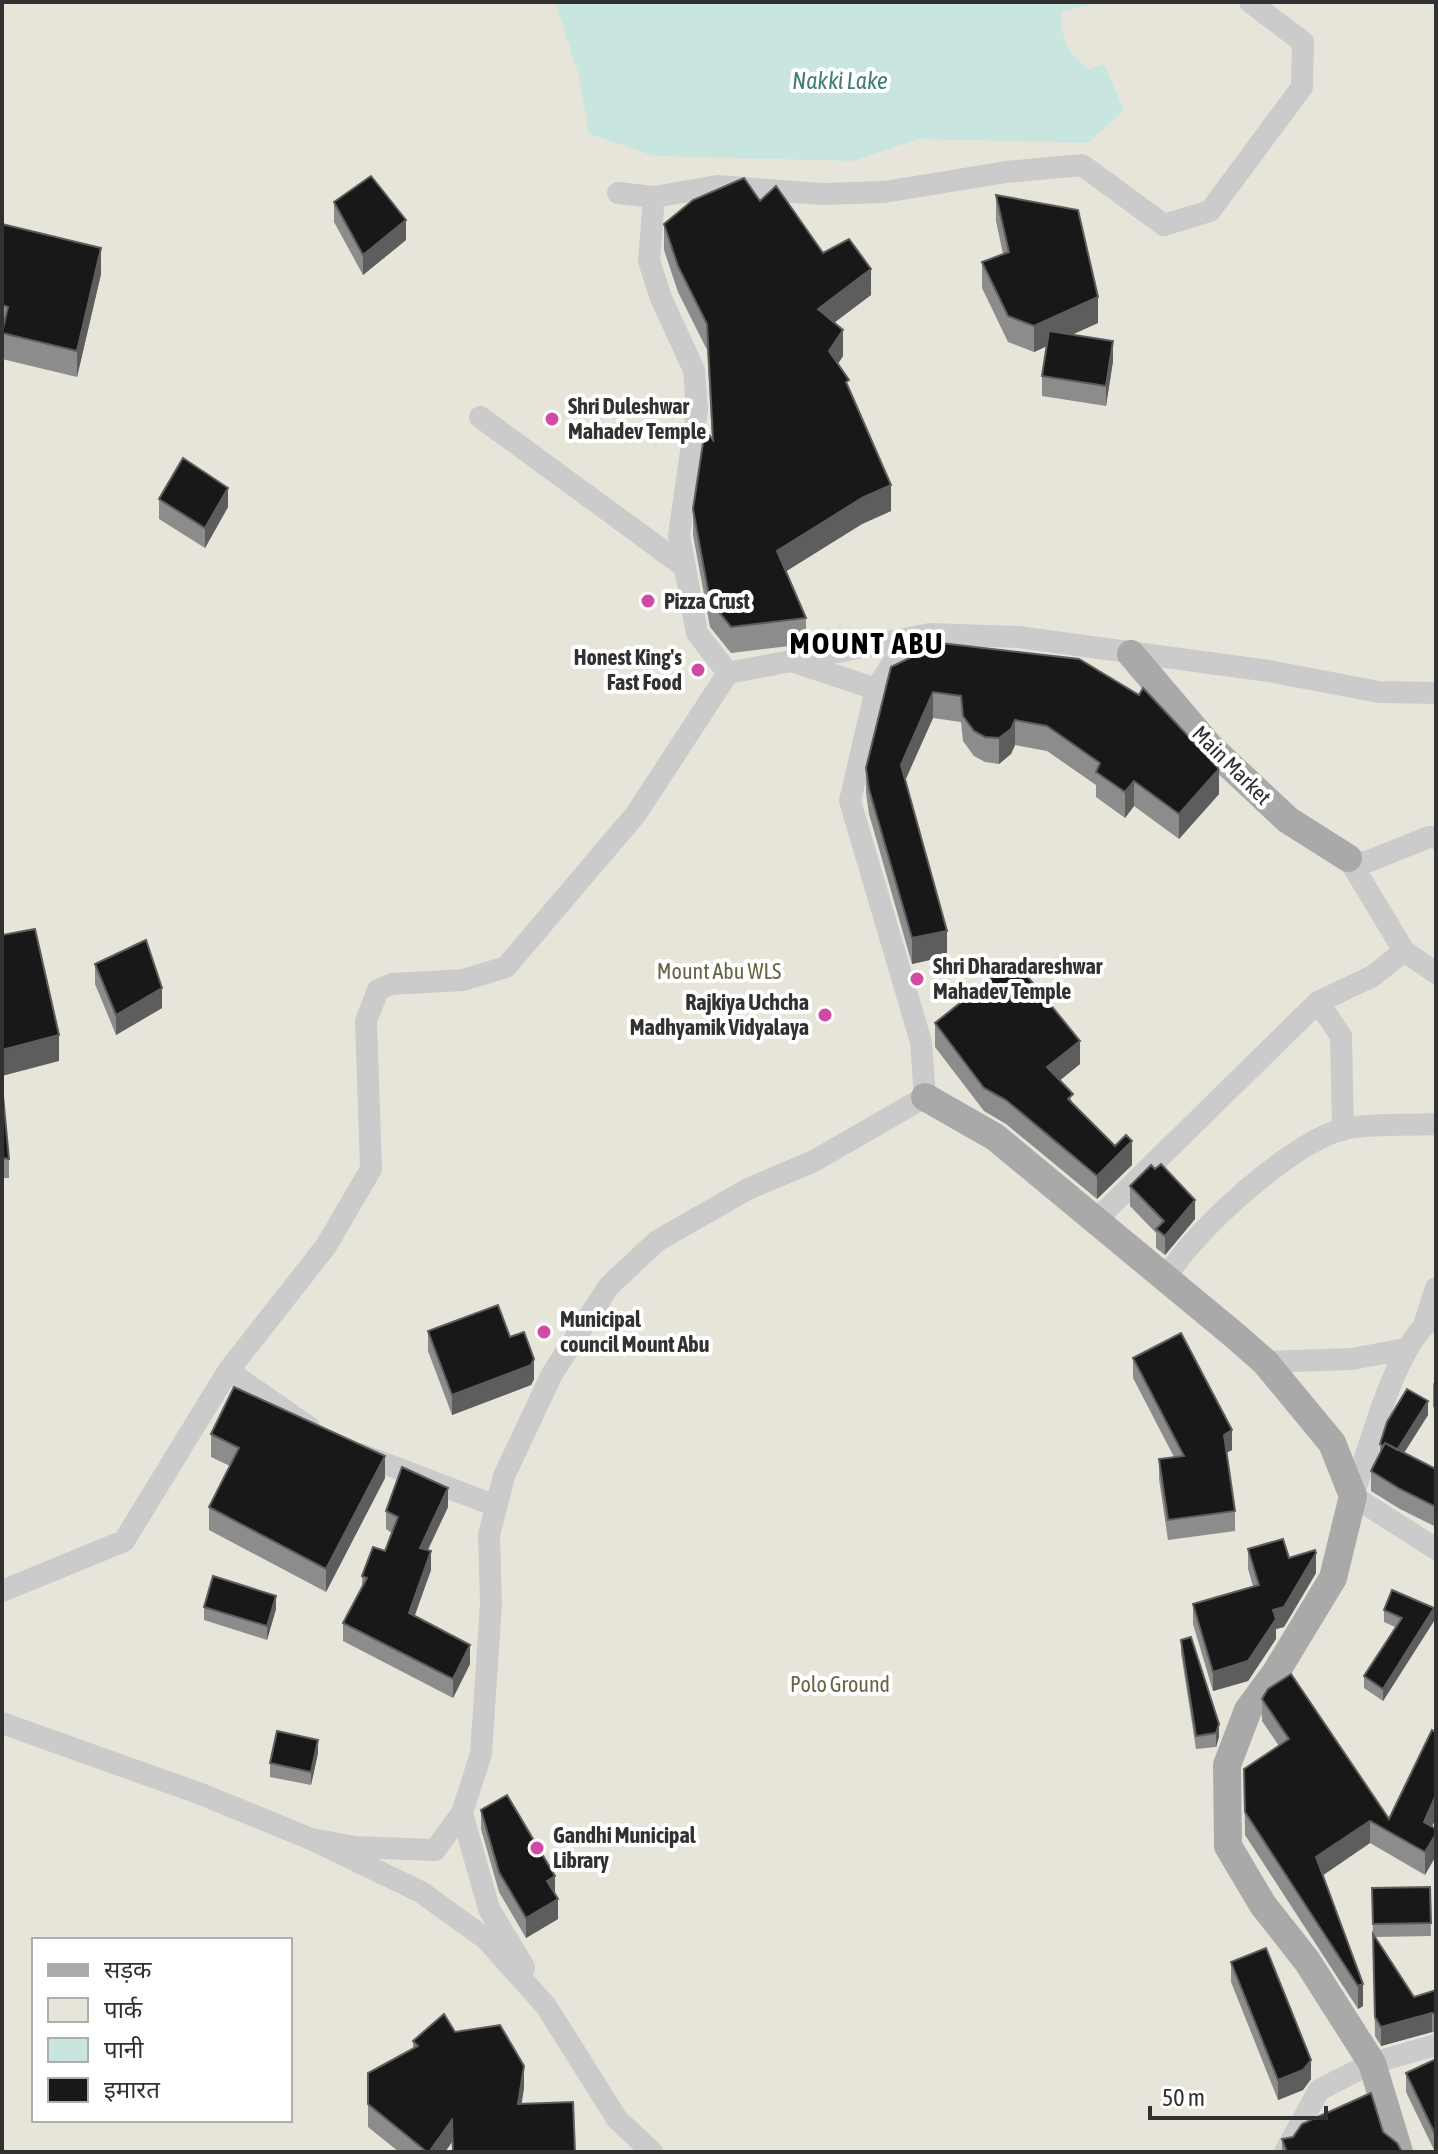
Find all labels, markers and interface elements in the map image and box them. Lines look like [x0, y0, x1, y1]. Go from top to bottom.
water label: Nakki Lake [792, 67, 888, 94]
place label: Shri Duleshwar Mahadev Temple [568, 393, 706, 444]
marker: Shri Duleshwar Mahadev Temple [543, 410, 561, 428]
place label: Pizza Crust [664, 588, 750, 614]
marker: Pizza Crust [639, 592, 657, 610]
district label: MOUNT ABU [790, 626, 944, 660]
place label: Honest King's Fast Food [574, 644, 682, 695]
marker: Honest King's Fast Food [689, 661, 707, 679]
street label: Main Market [1187, 720, 1277, 810]
place label: Shri Dharadareshwar Mahadev Temple [933, 953, 1103, 1004]
park label: Mount Abu WLS [657, 958, 781, 984]
marker: Shri Dharadareshwar Mahadev Temple [908, 970, 926, 988]
place label: Rajkiya Uchcha Madhyamik Vidyalaya [630, 989, 809, 1040]
marker: Rajkiya Uchcha Madhyamik Vidyalaya [816, 1006, 834, 1024]
place label: Municipal council Mount Abu [560, 1306, 709, 1357]
marker: Municipal council Mount Abu [535, 1323, 553, 1341]
park label: Polo Ground [790, 1671, 890, 1697]
place label: Gandhi Municipal Library [553, 1822, 697, 1873]
marker: Gandhi Municipal Library [528, 1839, 546, 1857]
legend [32, 1938, 292, 2122]
text: सड़क [104, 1956, 152, 1983]
text: पार्क [104, 1996, 143, 2023]
text: पानी [104, 2036, 144, 2063]
scale bar [1150, 2070, 1326, 2120]
text: इमारत [104, 2076, 161, 2103]
text: 50 m [1162, 2084, 1205, 2111]

